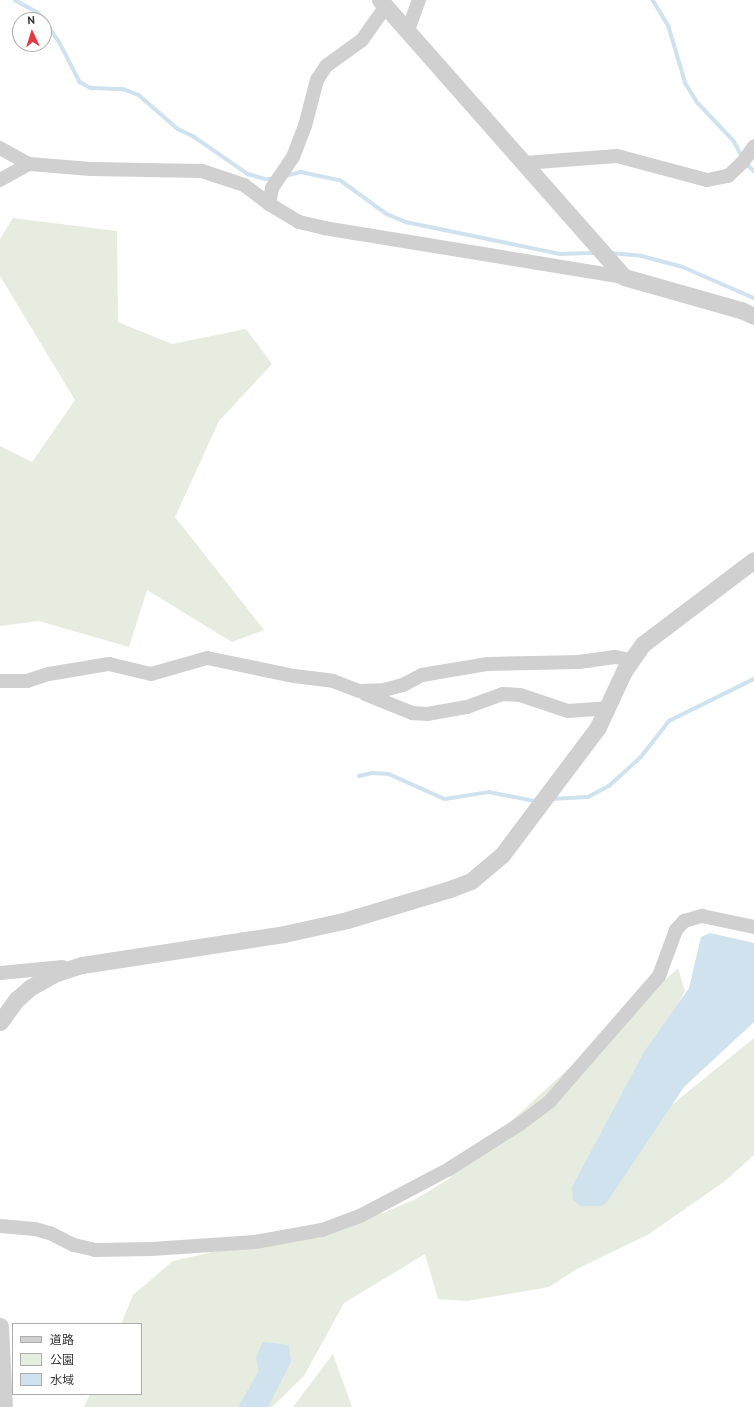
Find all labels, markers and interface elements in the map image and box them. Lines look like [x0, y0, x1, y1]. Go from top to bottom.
north arrow [12, 12, 52, 52]
text: N [27, 14, 36, 28]
legend [12, 1323, 142, 1395]
text: 道路 [50, 1333, 74, 1349]
text: 公園 [50, 1353, 74, 1369]
text: 水域 [50, 1373, 74, 1389]

